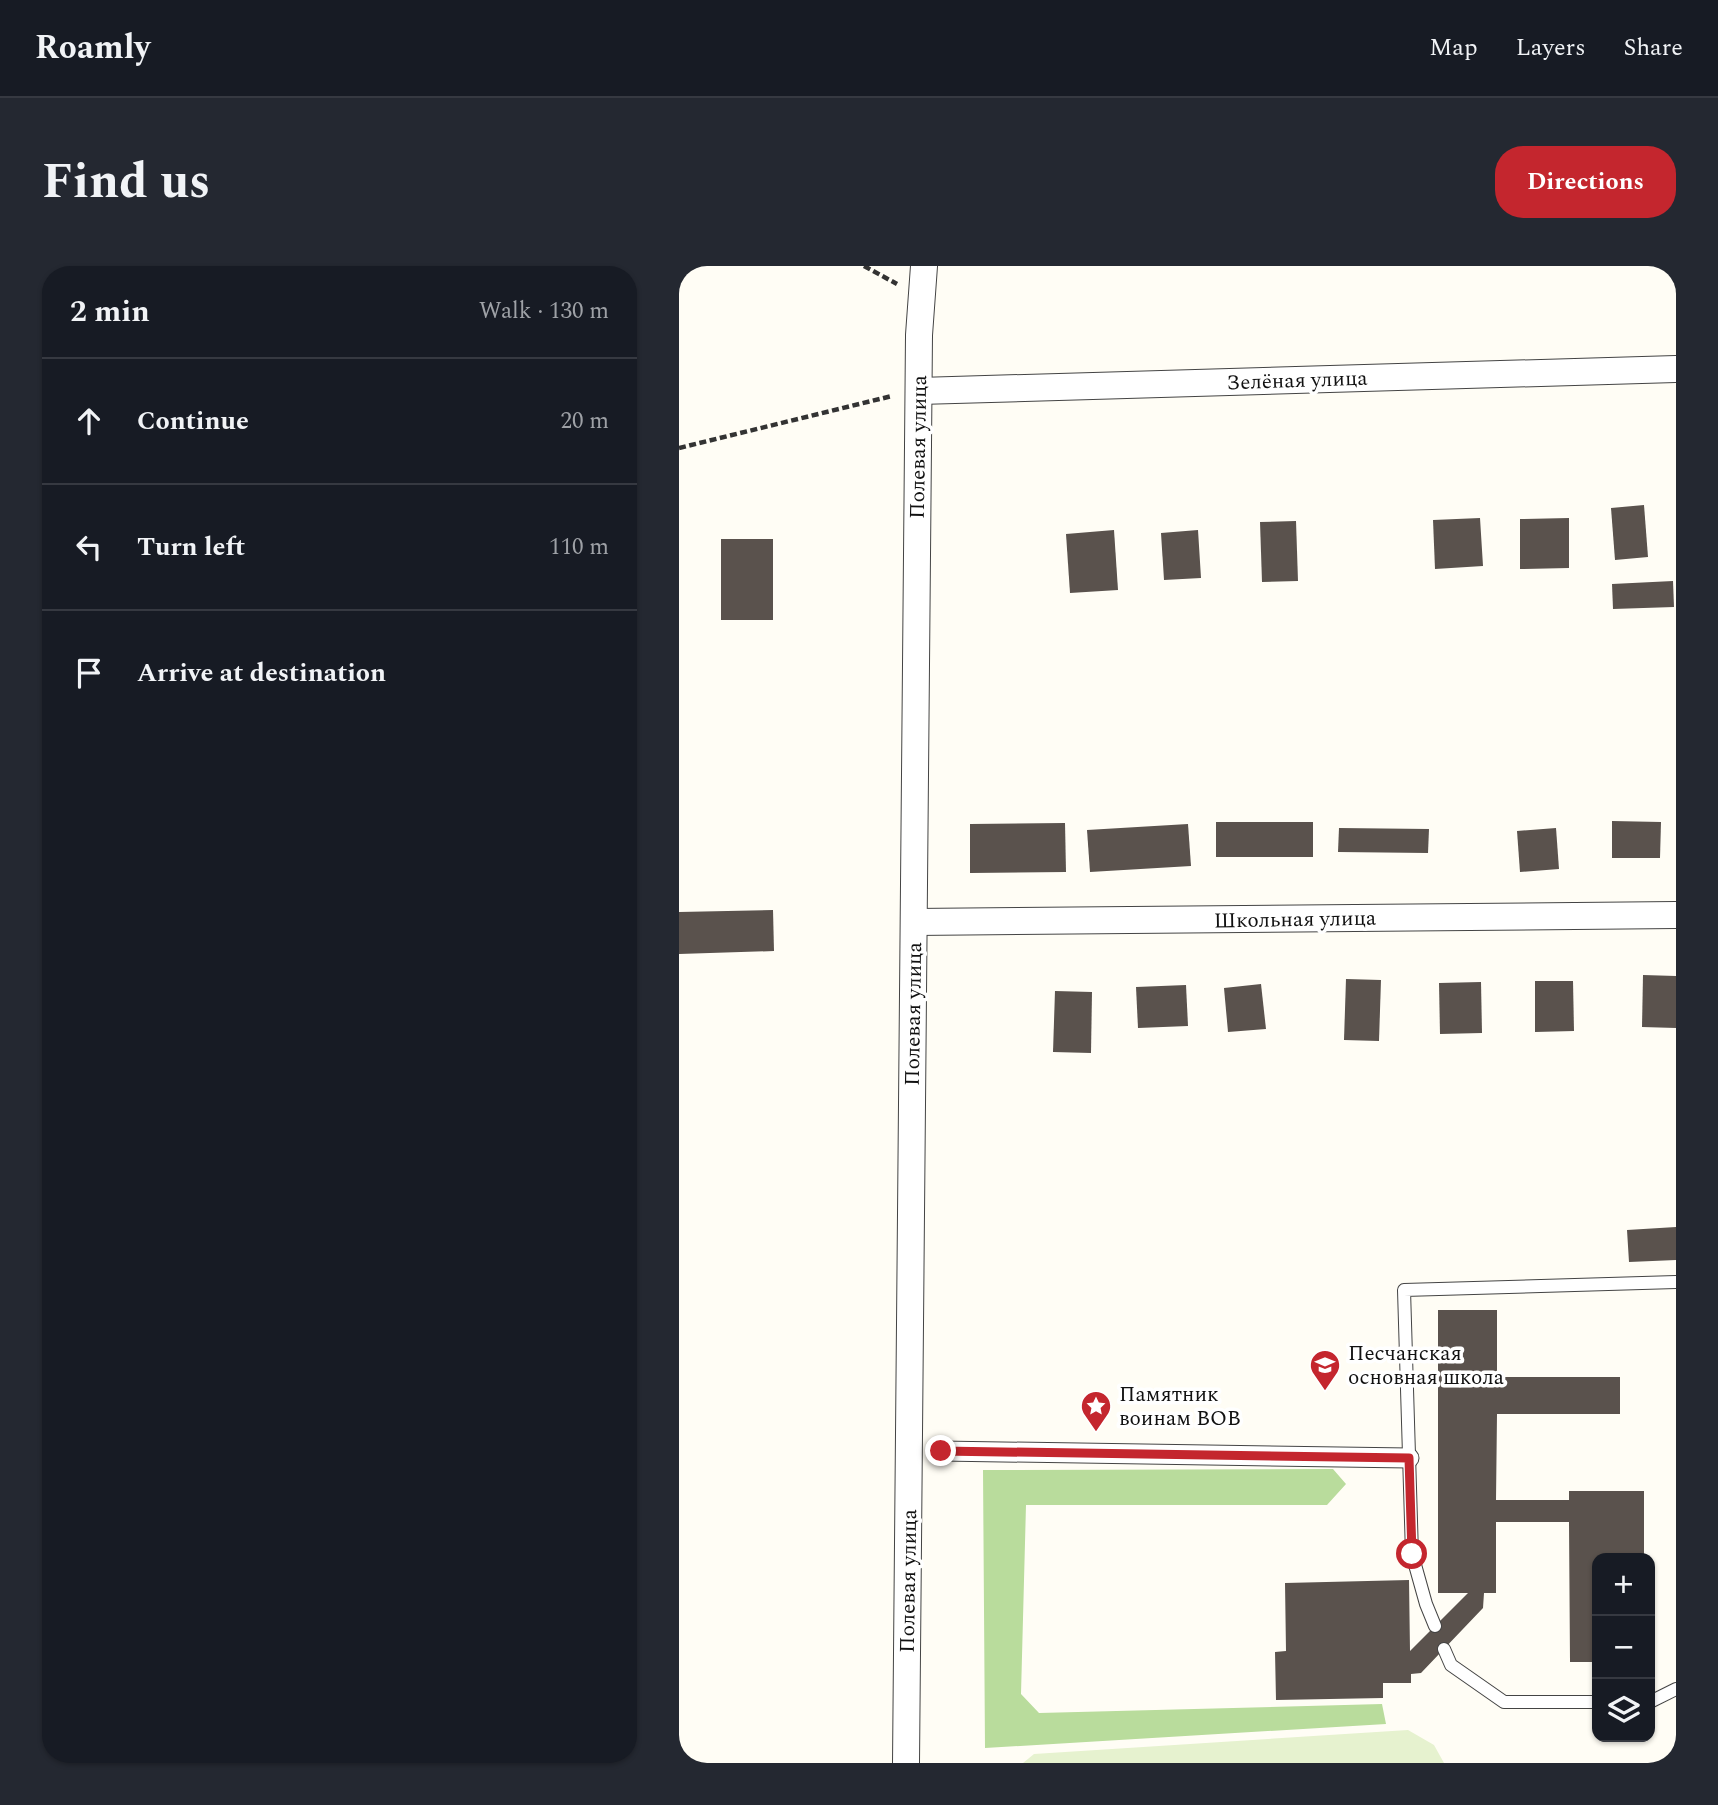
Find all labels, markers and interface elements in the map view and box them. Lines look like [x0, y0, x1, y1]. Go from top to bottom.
text: Roamly [35, 23, 150, 73]
text: Map [1429, 30, 1478, 66]
text: Layers [1516, 30, 1586, 66]
text: Share [1624, 30, 1683, 66]
text: Find us [42, 145, 210, 220]
button: Directions [1495, 146, 1676, 218]
text: 2 min [70, 289, 150, 335]
text: Walk · 130 m [479, 294, 609, 329]
street label: Зелёная улица [1226, 363, 1369, 399]
street label: Полевая улица [902, 374, 936, 519]
text: Continue [137, 401, 249, 441]
icon: ahead [70, 402, 108, 440]
text: 20 m [560, 404, 609, 439]
text: Turn left [137, 527, 245, 567]
icon: left [70, 528, 108, 566]
text: 110 m [549, 530, 609, 565]
text: Arrive at destination [137, 653, 386, 693]
icon: arrive [70, 654, 108, 692]
street label: Школьная улица [1214, 903, 1377, 937]
street label: Полевая улица [897, 941, 931, 1086]
place label: Песчанская основная школа [1348, 1338, 1505, 1394]
school or university icon: Песчанская основная школа [1308, 1348, 1342, 1392]
place label: Памятник воинам ВОВ [1119, 1379, 1241, 1435]
place icon: Памятник воинам ВОВ [1079, 1389, 1113, 1433]
route end [925, 1435, 956, 1466]
street label: Полевая улица [892, 1508, 926, 1653]
route start [1396, 1538, 1427, 1569]
map controls [1592, 1553, 1655, 1742]
button: + [1592, 1553, 1655, 1616]
button: − [1592, 1616, 1655, 1679]
button: layers [1592, 1679, 1655, 1742]

